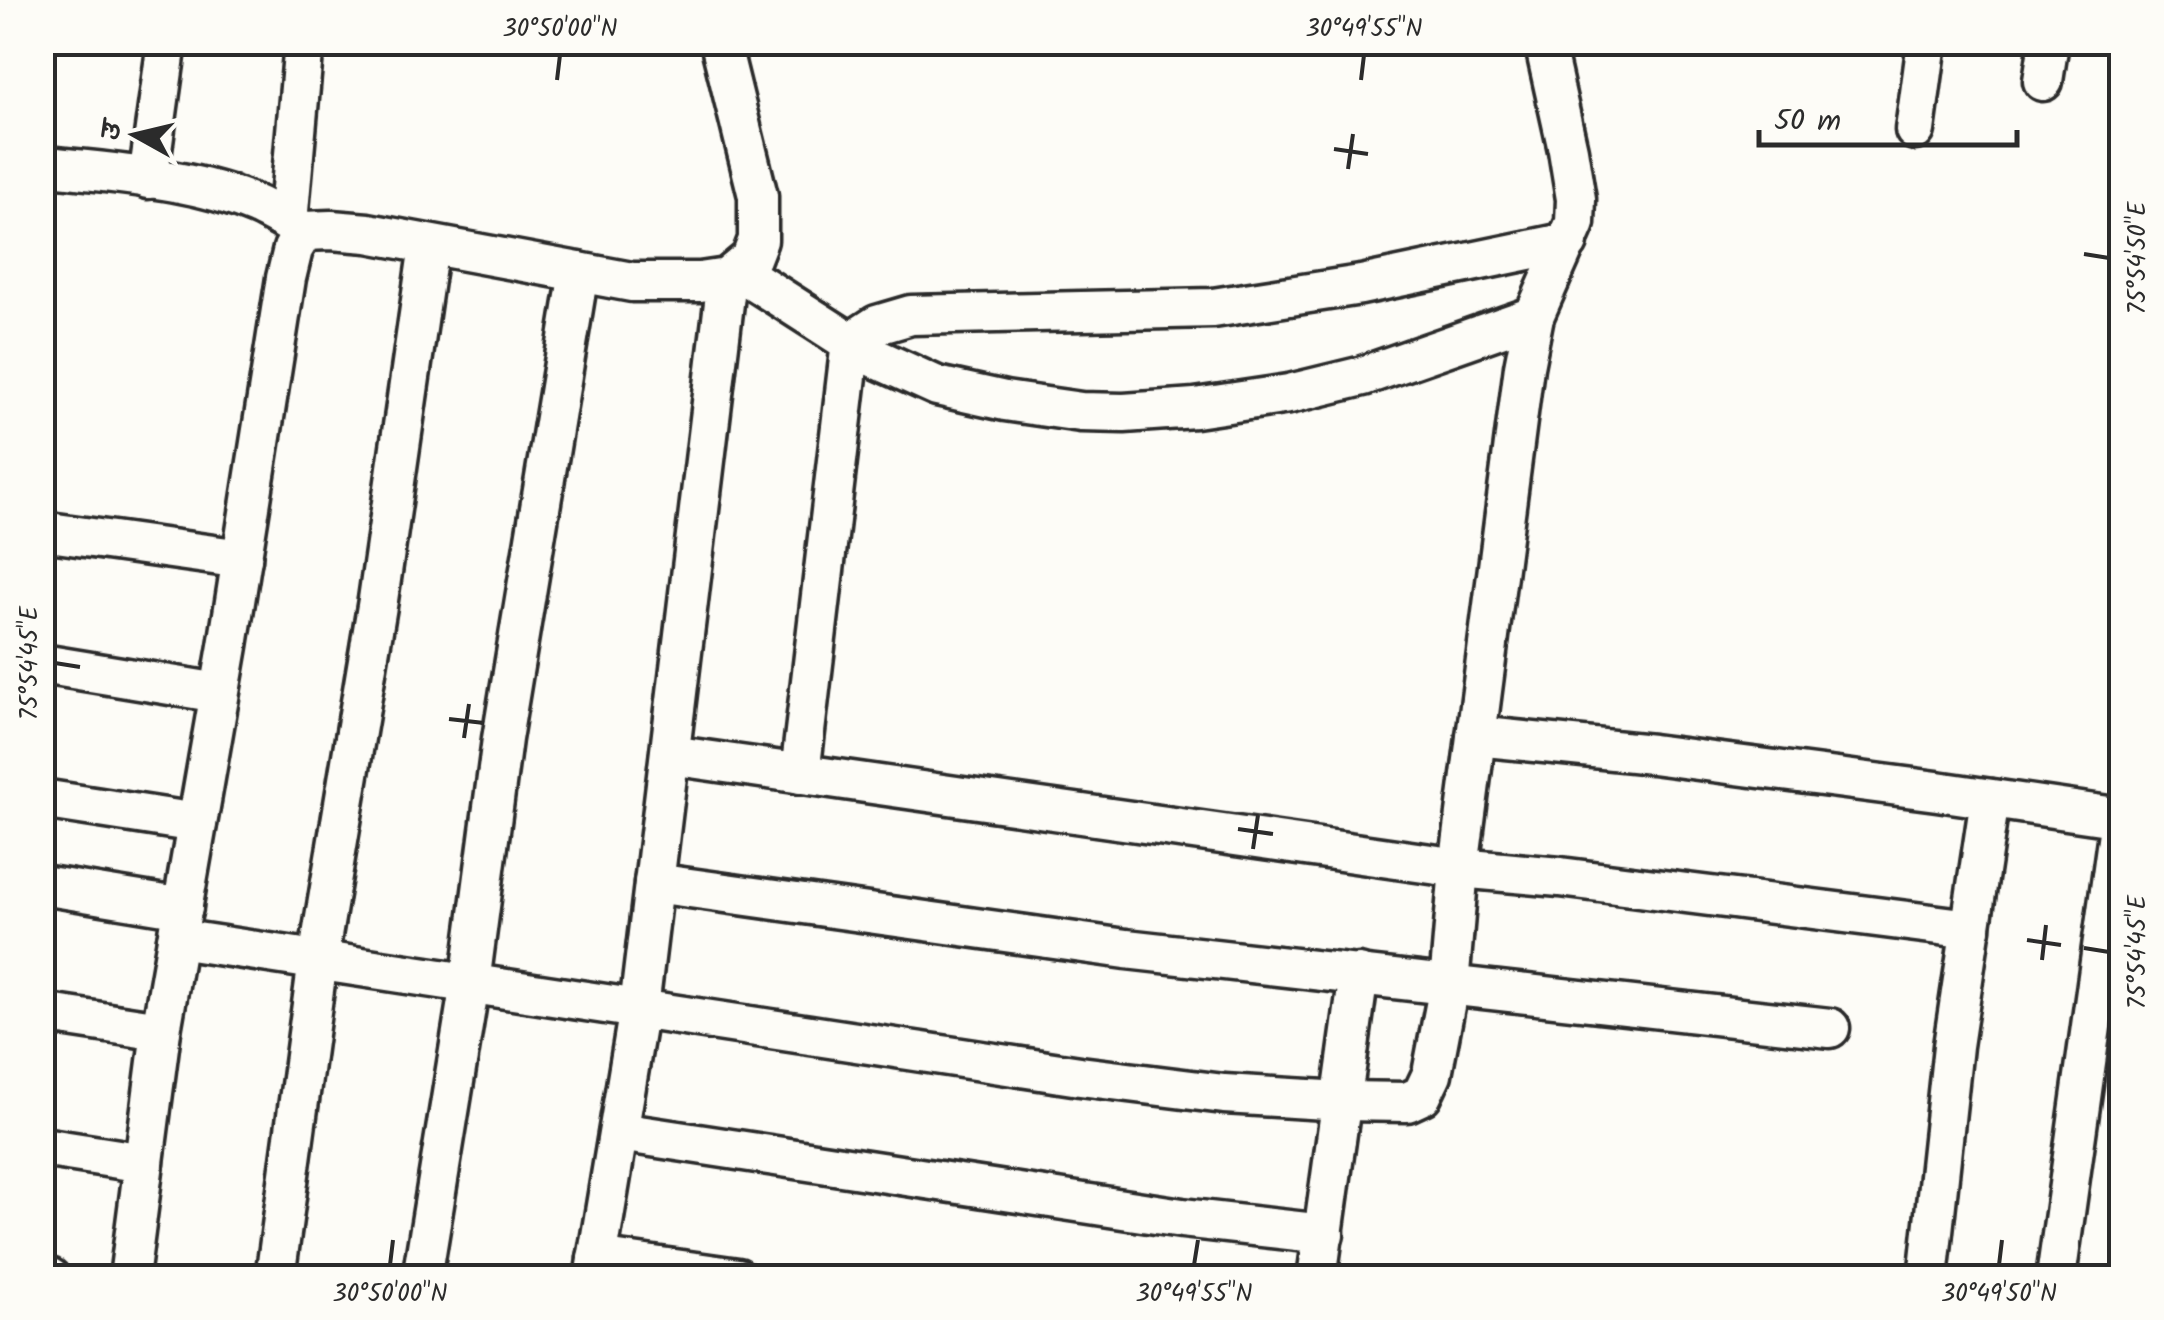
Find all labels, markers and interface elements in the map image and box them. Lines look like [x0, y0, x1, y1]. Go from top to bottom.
text: 30°50'00"N [502, 9, 618, 49]
text: 30°49'55"N [1306, 9, 1423, 49]
north arrow [85, 85, 185, 185]
scale bar [1759, 85, 2016, 147]
text: 50 m [1774, 98, 1841, 146]
text: उ [89, 115, 137, 144]
text: 75°54'50"E [2118, 200, 2158, 315]
text: 75°54'45"E [10, 604, 50, 720]
text: 75°54'45"E [2118, 893, 2158, 1009]
text: 30°50'00"N [332, 1274, 448, 1314]
text: 30°49'55"N [1136, 1274, 1253, 1314]
text: 30°49'50"N [1941, 1274, 2057, 1314]

